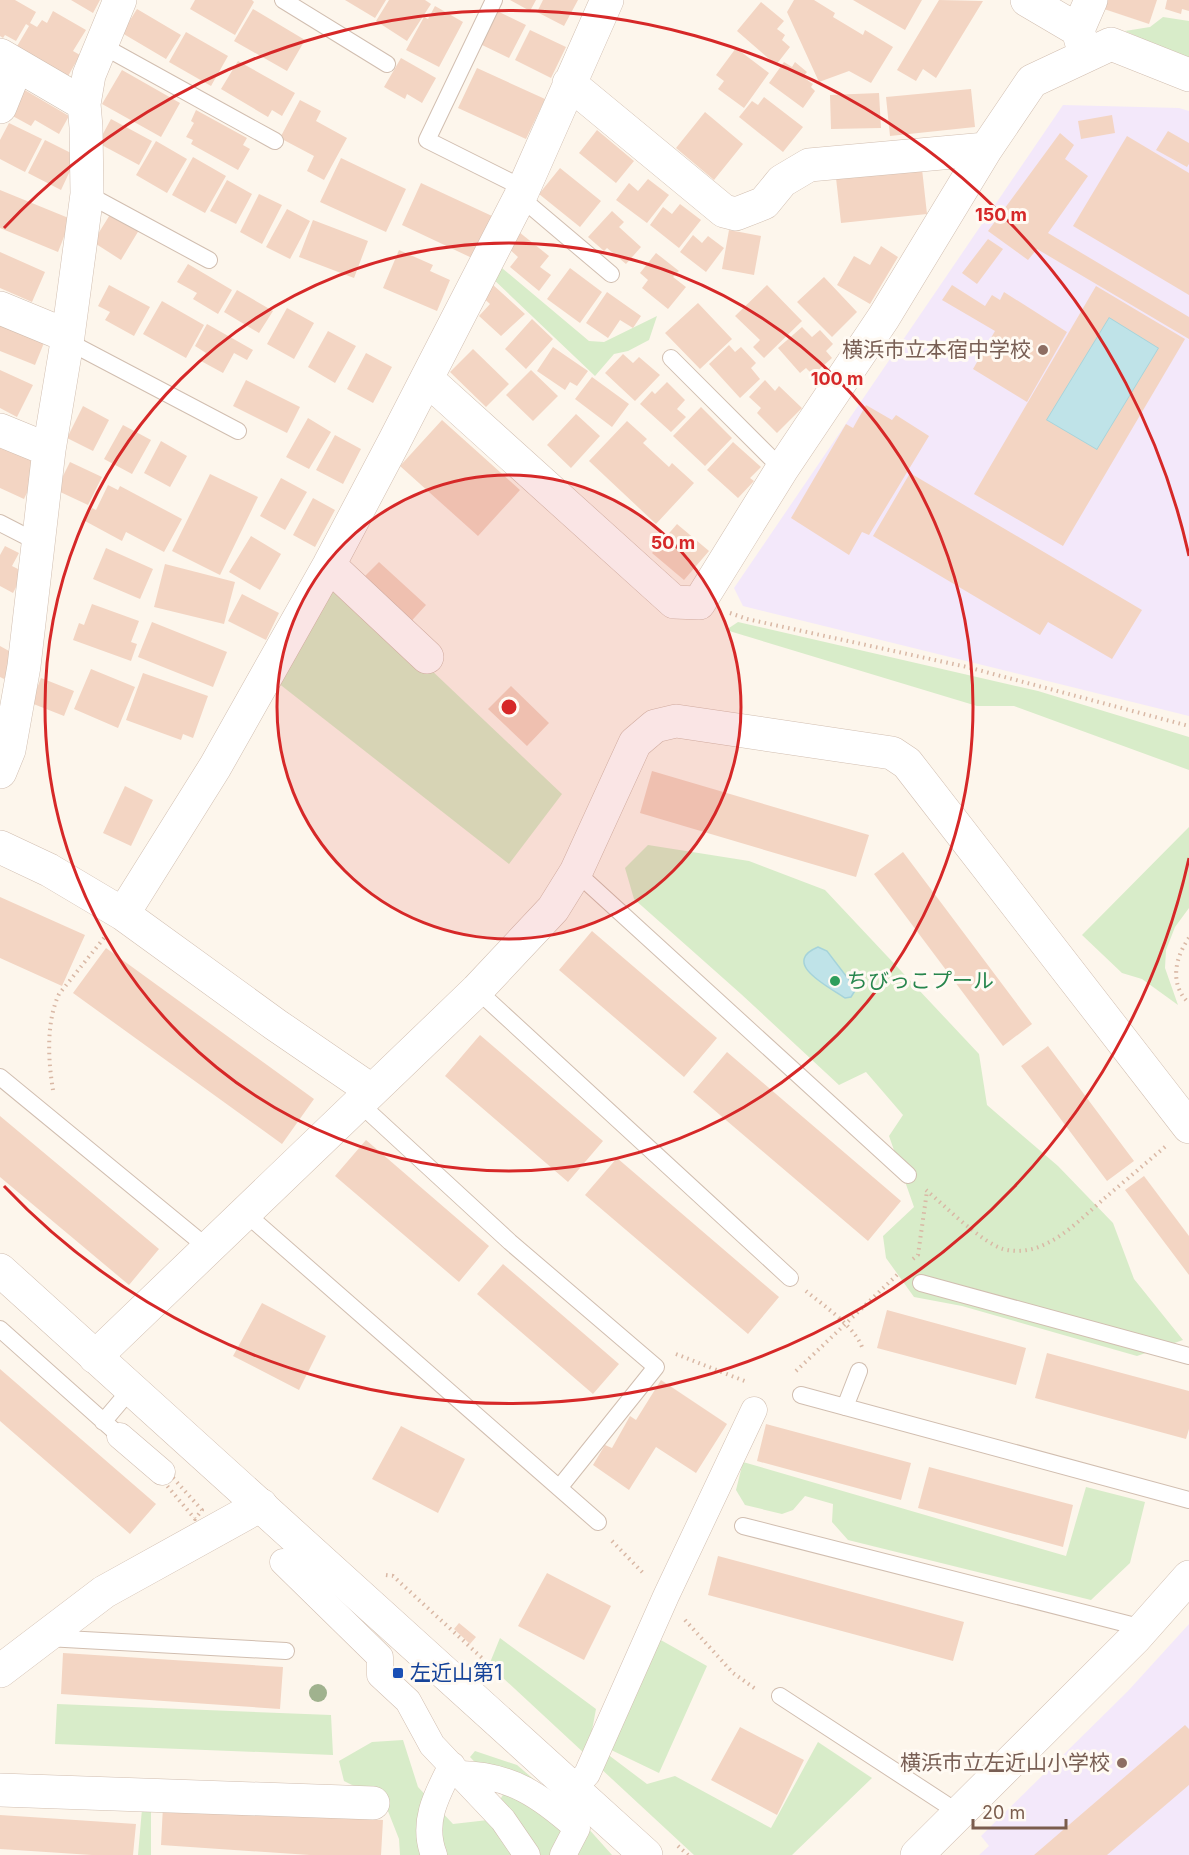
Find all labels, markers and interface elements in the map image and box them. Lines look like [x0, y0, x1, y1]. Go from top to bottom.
text: 150 m [975, 204, 1027, 225]
place label: 横浜市立本宿中学校 [842, 337, 1031, 362]
marker: 横浜市立本宿中学校 [1036, 343, 1050, 357]
text: 100 m [811, 368, 863, 389]
text: 50 m [651, 532, 695, 553]
centre of rings [499, 697, 519, 717]
place label: ちびっこプール [847, 968, 994, 993]
marker: ちびっこプール [828, 974, 842, 988]
place label: 左近山第1 [410, 1660, 503, 1685]
marker: 左近山第1 [391, 1666, 405, 1680]
place label: 横浜市立左近山小学校 [900, 1750, 1110, 1775]
marker: 横浜市立左近山小学校 [1115, 1756, 1129, 1770]
scale bar [973, 1792, 1066, 1830]
text: 20 m [982, 1802, 1025, 1823]

